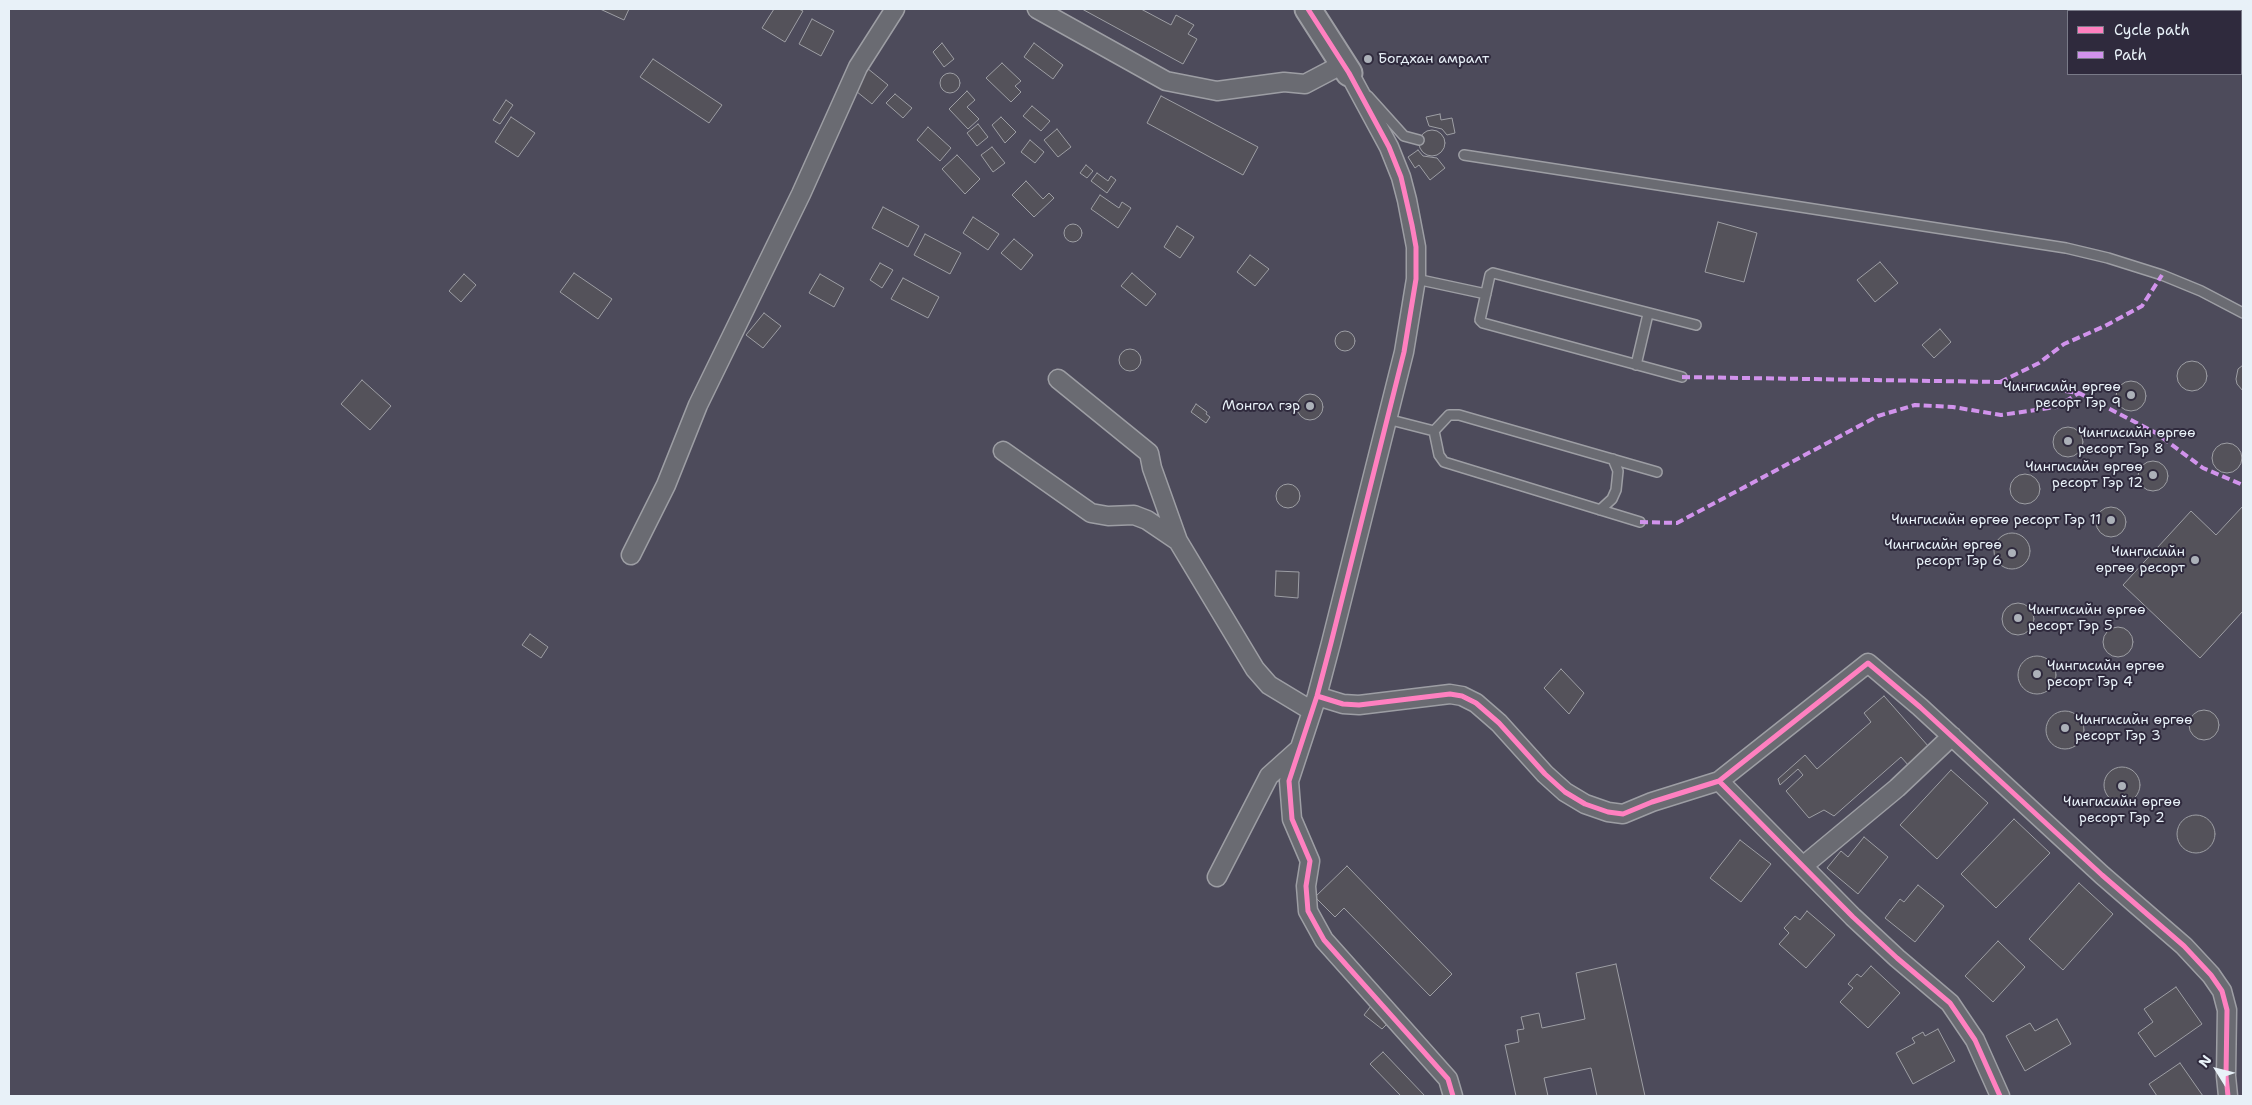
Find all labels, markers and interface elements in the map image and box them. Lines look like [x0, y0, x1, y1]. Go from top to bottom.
legend [2067, 10, 2242, 75]
text: Cycle path [2114, 20, 2190, 40]
text: Path [2114, 45, 2147, 65]
place label: Богдхан амралт [1378, 51, 1489, 67]
marker: Богдхан амралт [1362, 53, 1374, 65]
place label: Чингисийн өргөө ресорт Гэр 9 [2003, 379, 2121, 412]
marker: Чингисийн өргөө ресорт Гэр 9 [2125, 389, 2137, 401]
place label: Монгол гэр [1222, 398, 1300, 414]
marker: Монгол гэр [1304, 400, 1316, 412]
place label: Чингисийн өргөө ресорт Гэр 8 [2078, 425, 2196, 458]
marker: Чингисийн өргөө ресорт Гэр 8 [2062, 435, 2074, 447]
place label: Чингисийн өргөө ресорт Гэр 12 [2025, 459, 2143, 492]
marker: Чингисийн өргөө ресорт Гэр 12 [2147, 469, 2159, 481]
place label: Чингисийн өргөө ресорт Гэр 11 [1891, 512, 2101, 528]
marker: Чингисийн өргөө ресорт Гэр 11 [2105, 514, 2117, 526]
place label: Чингисийн өргөө ресорт Гэр 6 [1884, 537, 2002, 570]
place label: Чингисийн өргөө ресорт [2095, 544, 2185, 576]
marker: Чингисийн өргөө ресорт Гэр 6 [2006, 547, 2018, 559]
marker: Чингисийн өргөө ресорт [2189, 554, 2201, 566]
place label: Чингисийн өргөө ресорт Гэр 5 [2028, 602, 2146, 634]
marker: Чингисийн өргөө ресорт Гэр 5 [2012, 612, 2024, 624]
place label: Чингисийн өргөө ресорт Гэр 4 [2047, 658, 2165, 690]
marker: Чингисийн өргөө ресорт Гэр 4 [2031, 668, 2043, 680]
place label: Чингисийн өргөө ресорт Гэр 3 [2075, 712, 2193, 744]
marker: Чингисийн өргөө ресорт Гэр 3 [2059, 722, 2071, 734]
marker: Чингисийн өргөө ресорт Гэр 2 [2116, 780, 2128, 792]
place label: Чингисийн өргөө ресорт Гэр 2 [2063, 794, 2181, 826]
north arrow [2192, 1045, 2242, 1095]
text: N [2194, 1051, 2215, 1071]

